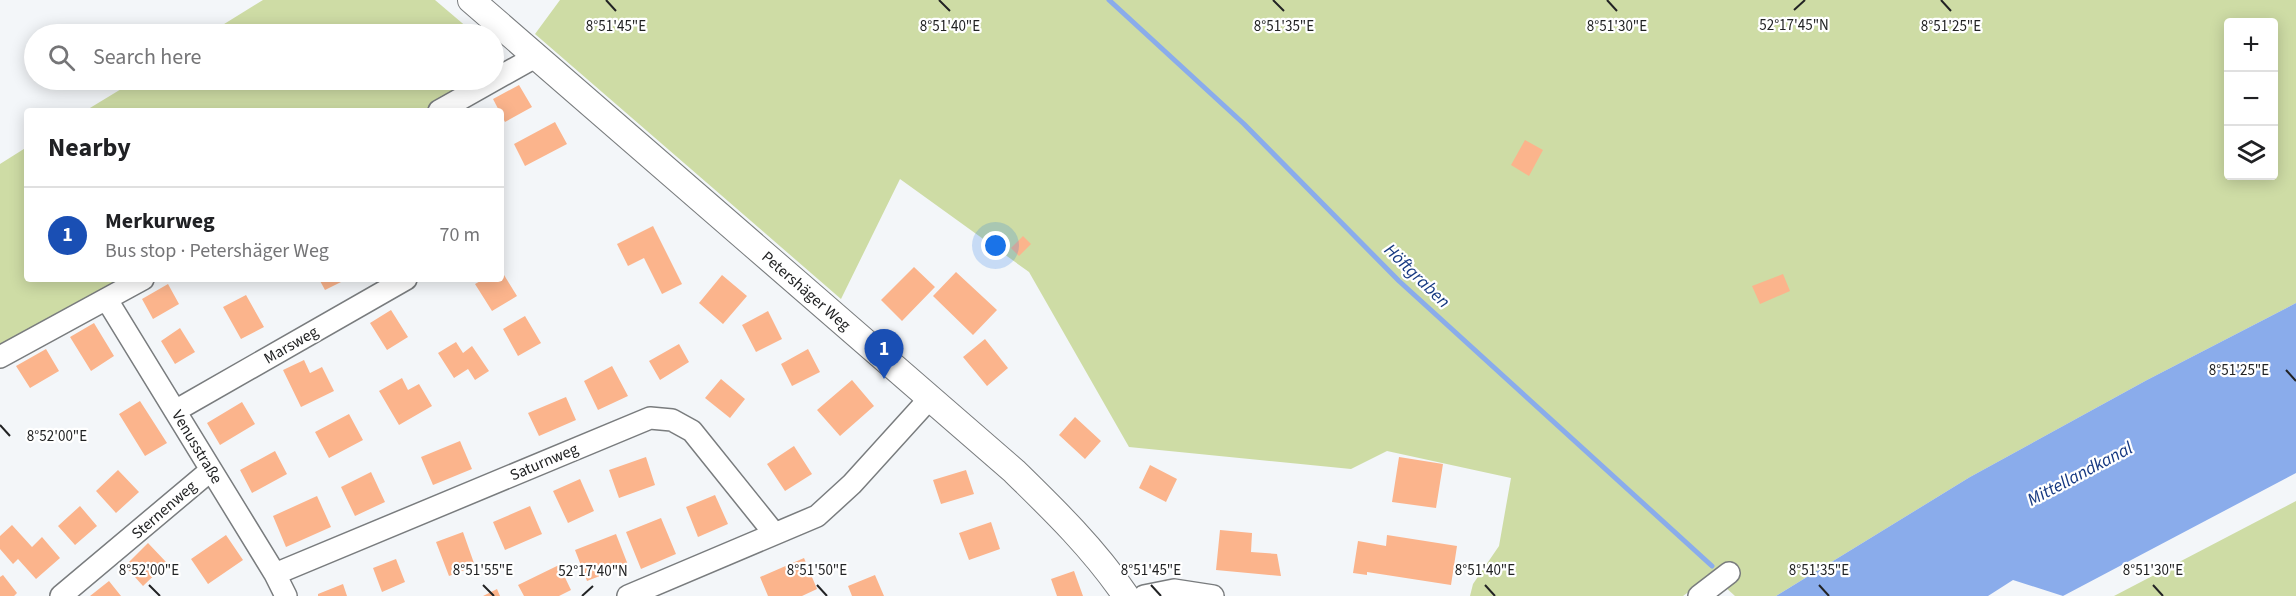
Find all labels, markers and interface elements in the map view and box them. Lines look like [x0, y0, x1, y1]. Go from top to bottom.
text: 52°17'45"N [1759, 15, 1829, 36]
text: 8°51'45"E [586, 16, 646, 37]
text: 8°51'40"E [920, 16, 980, 37]
text: 8°51'35"E [1254, 16, 1314, 37]
text: 8°51'30"E [1587, 16, 1647, 37]
text: 8°51'25"E [1921, 16, 1981, 37]
map controls [2224, 18, 2278, 180]
button: + [2224, 18, 2278, 72]
search box [24, 24, 504, 90]
icon: search [45, 41, 78, 74]
text: Search here [93, 41, 201, 73]
button: − [2224, 72, 2278, 126]
button: layers [2224, 126, 2278, 180]
text: Nearby [48, 129, 131, 166]
text: Merkurweg [105, 205, 215, 237]
text: 1 [62, 221, 73, 249]
text: 70 m [440, 221, 480, 249]
your location [981, 231, 1010, 260]
text: Bus stop · Petershäger Weg [105, 237, 329, 265]
water label: Höftgraben [1378, 238, 1456, 314]
street label: Petershäger Weg [757, 246, 855, 336]
street label: Marsweg [260, 321, 322, 369]
pin: 1 [864, 330, 904, 379]
text: 8°51'25"E [2209, 360, 2269, 381]
street label: Venusstraße [166, 406, 228, 488]
text: 8°52'00"E [27, 426, 87, 447]
water label: Mittellandkanal [2023, 435, 2138, 512]
street label: Saturnweg [507, 438, 581, 486]
street label: Sternenweg [127, 476, 201, 544]
text: 8°52'00"E [119, 560, 179, 581]
text: 8°51'55"E [453, 560, 513, 581]
text: 8°51'50"E [787, 560, 847, 581]
text: 8°51'45"E [1121, 560, 1181, 581]
text: 8°51'40"E [1455, 560, 1515, 581]
text: 8°51'35"E [1789, 560, 1849, 581]
text: 8°51'30"E [2123, 560, 2183, 581]
text: 52°17'40"N [558, 561, 628, 582]

